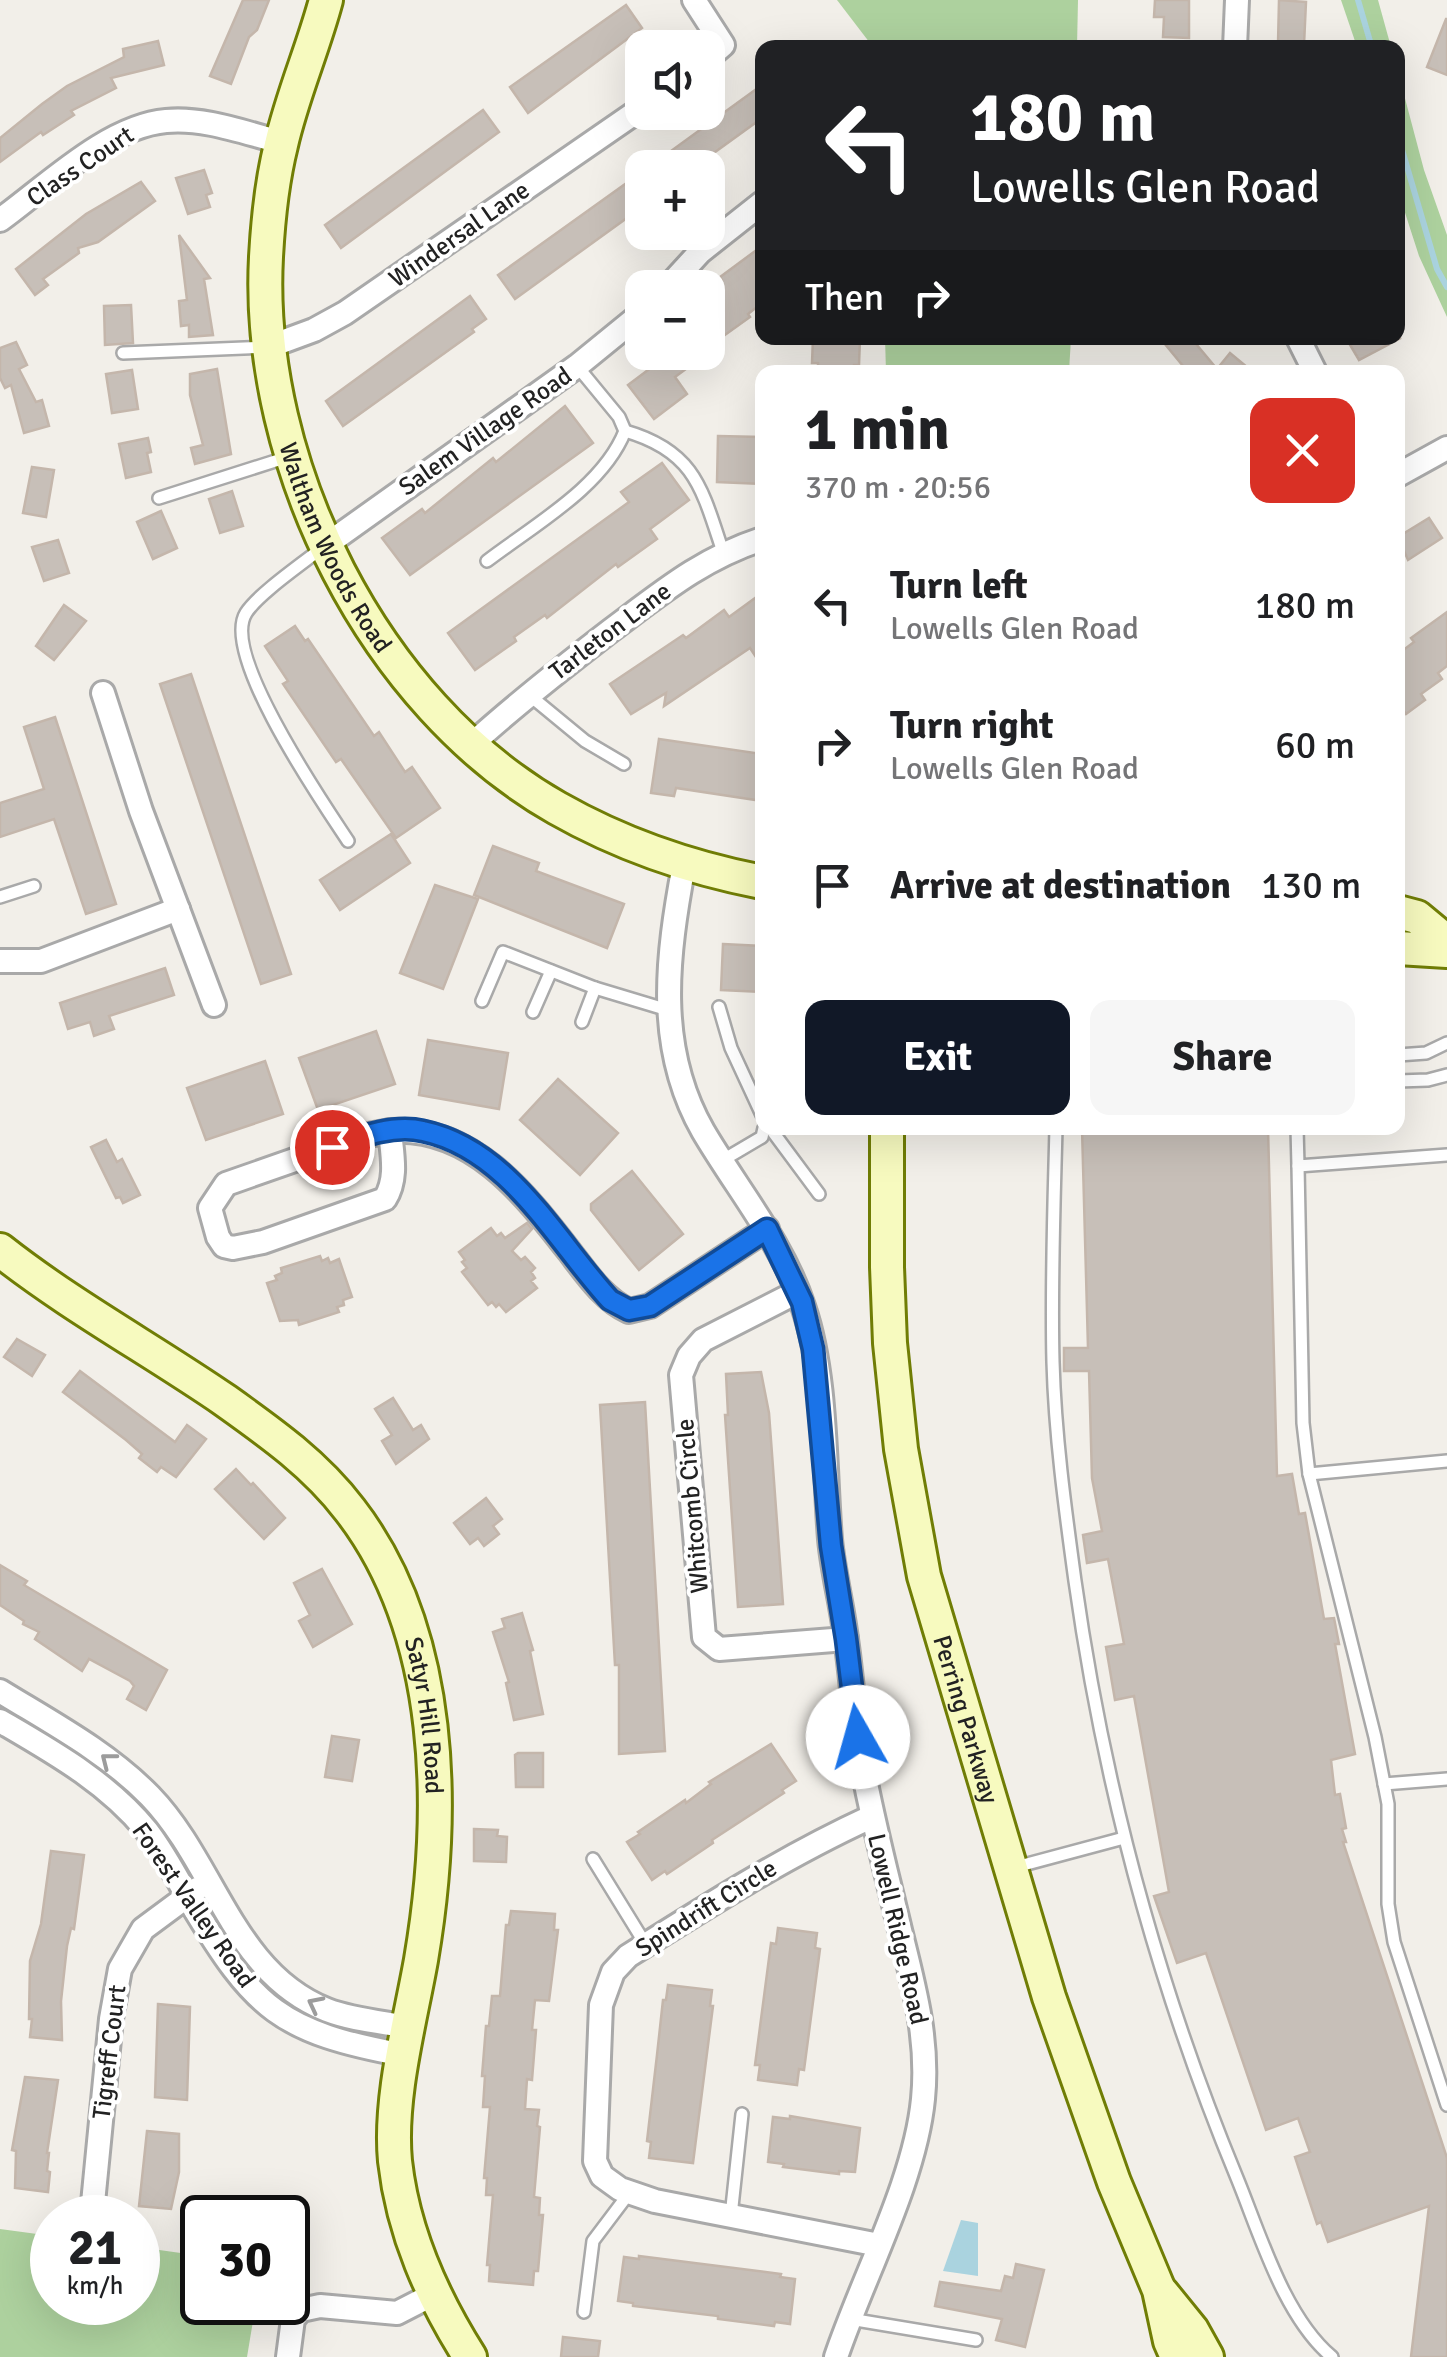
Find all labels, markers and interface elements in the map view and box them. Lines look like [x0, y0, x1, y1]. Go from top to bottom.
map controls [625, 30, 725, 370]
button: sound [625, 30, 725, 130]
text: 180 m [970, 74, 1155, 160]
icon: left [805, 80, 935, 210]
street label: Class Court [21, 119, 140, 213]
button: + [625, 150, 725, 250]
text: Lowells Glen Road [970, 160, 1320, 215]
street label: Windersal Lane [383, 174, 535, 294]
button: − [625, 270, 725, 370]
icon: right [904, 270, 959, 325]
text: Then [805, 274, 884, 321]
street label: Salem Village Road [392, 360, 578, 502]
text: 1 min [805, 393, 950, 467]
button: close [1250, 398, 1355, 503]
street label: Waltham Woods Road [273, 438, 399, 658]
text: 370 m · 20:56 [805, 468, 991, 507]
text: Turn left [890, 562, 1028, 609]
street label: Tarleton Lane [543, 575, 677, 687]
icon: left [805, 578, 860, 633]
text: 180 m [1255, 582, 1355, 629]
text: Lowells Glen Road [890, 609, 1139, 648]
text: Turn right [890, 702, 1054, 749]
icon: right [805, 718, 860, 773]
text: 60 m [1275, 722, 1355, 769]
text: Lowells Glen Road [890, 749, 1139, 788]
icon: arrive [805, 858, 860, 913]
text: Arrive at destination [890, 862, 1231, 909]
text: 130 m [1261, 862, 1361, 909]
button: Exit [805, 1000, 1070, 1115]
button: Share [1090, 1000, 1355, 1115]
pin [290, 1105, 375, 1190]
icon: arrive [305, 1120, 360, 1175]
street label: Whitcomb Circle [669, 1417, 715, 1595]
street label: Perring Parkway [927, 1631, 1006, 1807]
street label: Satyr Hill Road [398, 1633, 450, 1795]
position arrow [806, 1685, 910, 1789]
one-way arrow [101, 1754, 119, 1772]
street label: Forest Valley Road [125, 1816, 263, 1994]
street label: Lowell Ridge Road [861, 1830, 935, 2028]
street label: Spindrift Circle [630, 1852, 782, 1964]
street label: Tigreff Court [85, 1983, 133, 2121]
one-way arrow [308, 1997, 326, 2016]
speed limit sign: 30 [180, 2195, 310, 2325]
text: 21 [68, 2217, 122, 2279]
text: km/h [67, 2270, 123, 2301]

